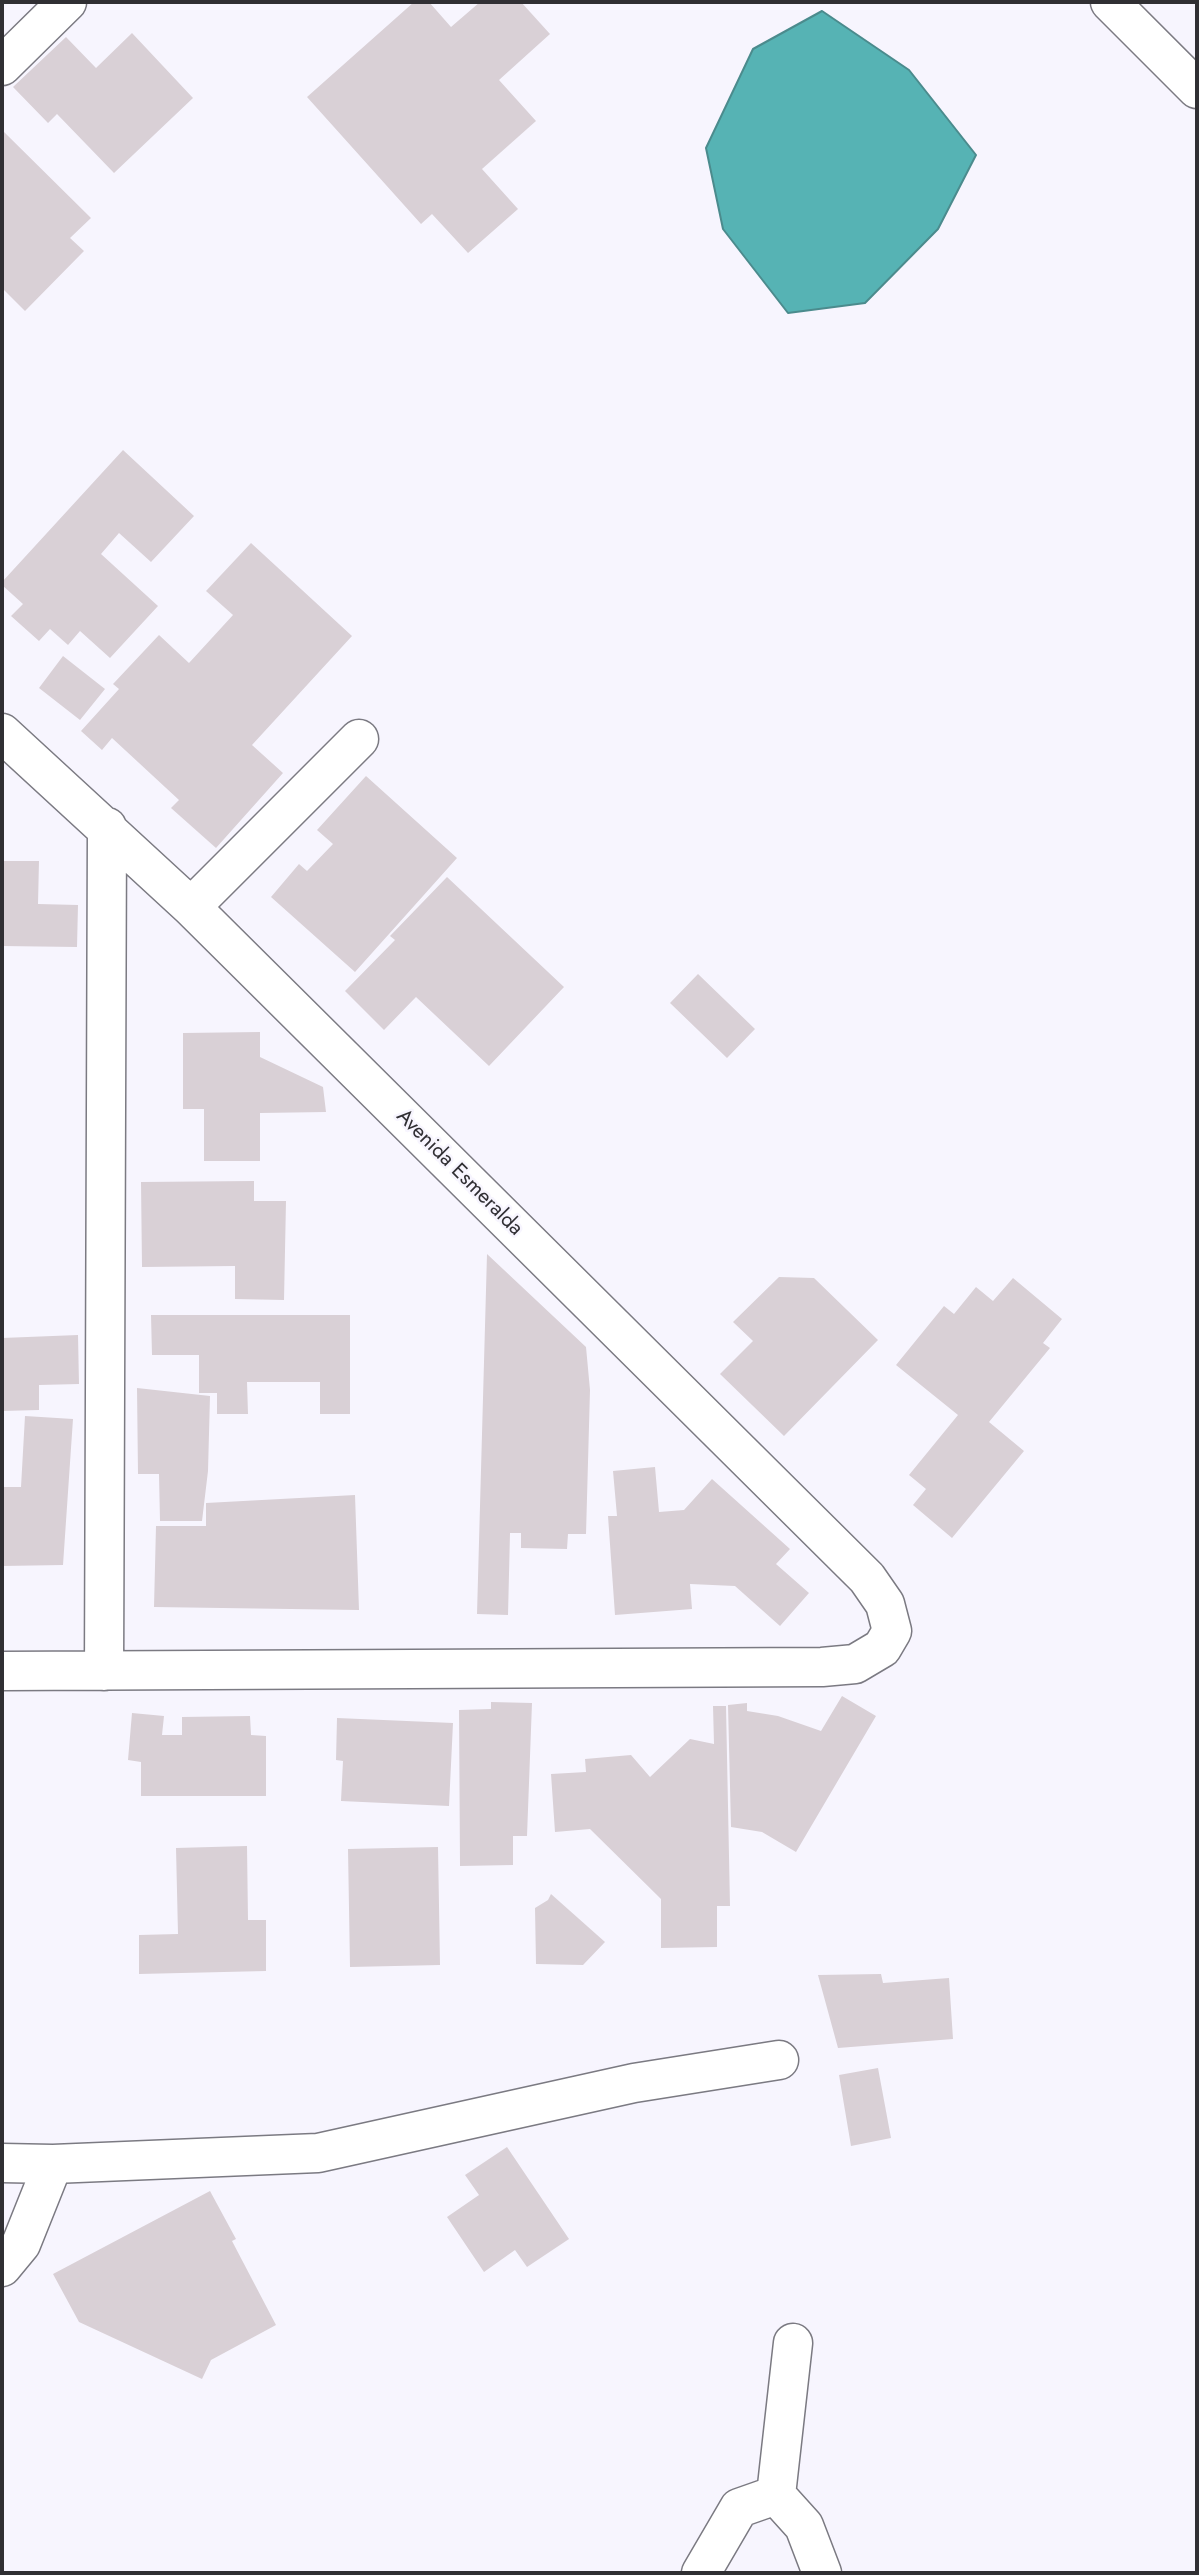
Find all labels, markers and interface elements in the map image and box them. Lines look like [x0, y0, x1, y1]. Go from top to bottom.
street label: Avenida Esmeralda [390, 1104, 528, 1242]

